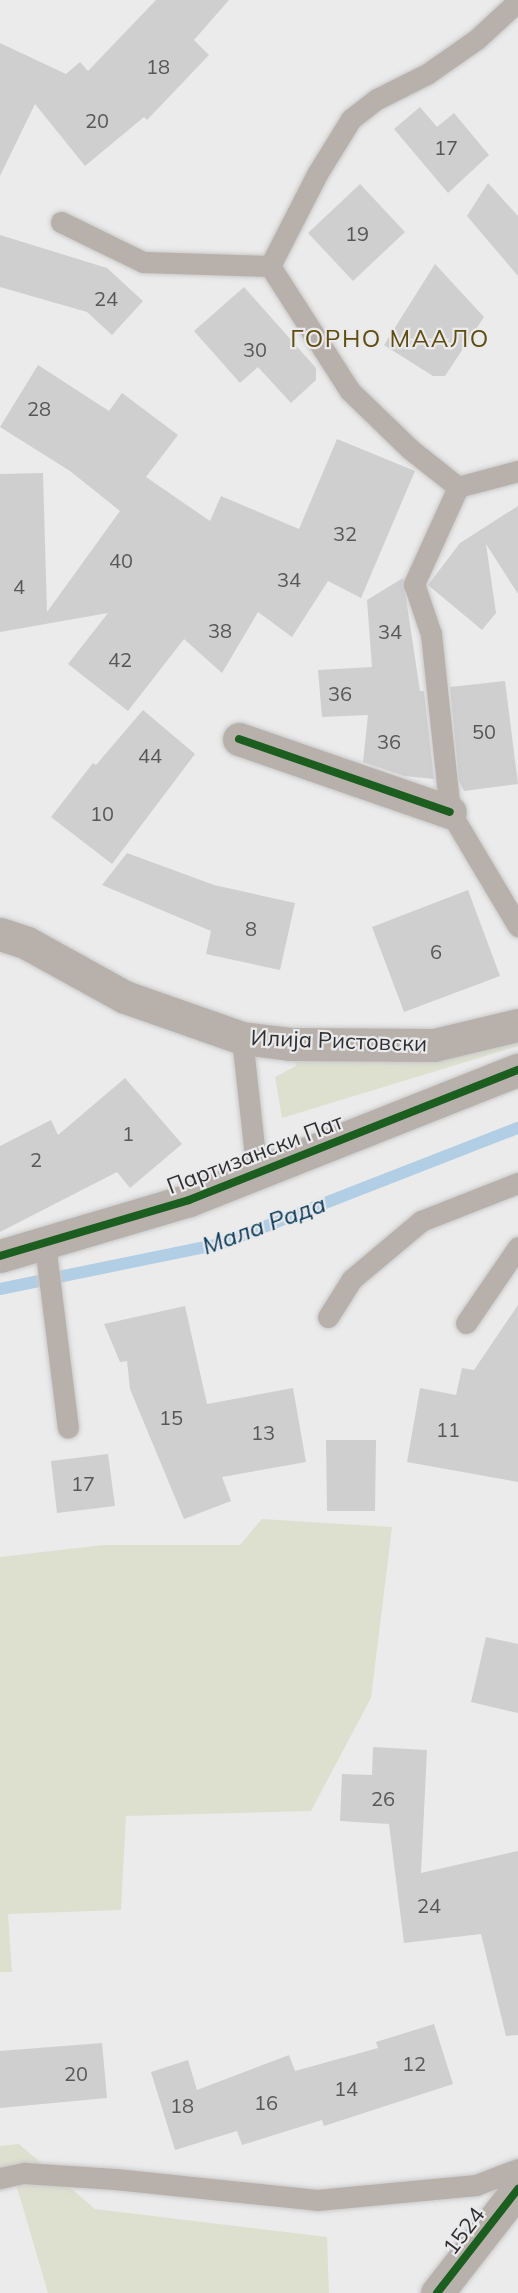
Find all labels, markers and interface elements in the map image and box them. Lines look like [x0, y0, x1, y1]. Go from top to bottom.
house number: 18 [146, 54, 170, 78]
house number: 20 [85, 108, 109, 132]
house number: 17 [434, 135, 458, 159]
house number: 19 [345, 221, 369, 245]
house number: 24 [94, 286, 118, 310]
district label: ГОРНО МААЛО [290, 325, 490, 353]
house number: 30 [243, 337, 267, 361]
house number: 28 [27, 396, 51, 420]
house number: 32 [333, 521, 357, 545]
house number: 40 [109, 548, 133, 572]
house number: 34 [277, 567, 301, 591]
house number: 4 [13, 574, 25, 598]
house number: 38 [208, 618, 232, 642]
house number: 34 [378, 619, 402, 643]
house number: 42 [108, 647, 132, 671]
house number: 36 [328, 681, 352, 705]
house number: 50 [472, 719, 496, 743]
house number: 36 [377, 729, 401, 753]
house number: 44 [138, 743, 162, 767]
house number: 10 [90, 801, 114, 825]
house number: 8 [245, 916, 257, 940]
house number: 6 [430, 939, 442, 963]
street label: Илија Ристовски [250, 1025, 428, 1057]
street label: Партизански Пат [163, 1108, 347, 1200]
house number: 1 [122, 1121, 134, 1145]
house number: 2 [30, 1147, 42, 1171]
water label: Мала Рада [198, 1189, 330, 1261]
house number: 15 [159, 1405, 183, 1429]
house number: 11 [436, 1417, 460, 1441]
house number: 13 [251, 1420, 275, 1444]
house number: 17 [71, 1471, 95, 1495]
house number: 26 [371, 1786, 395, 1810]
house number: 24 [417, 1893, 441, 1917]
house number: 12 [402, 2051, 426, 2075]
house number: 20 [64, 2061, 88, 2085]
house number: 14 [334, 2076, 358, 2100]
house number: 16 [254, 2090, 278, 2114]
house number: 18 [170, 2093, 194, 2117]
street label: 1524 [438, 2202, 490, 2260]

